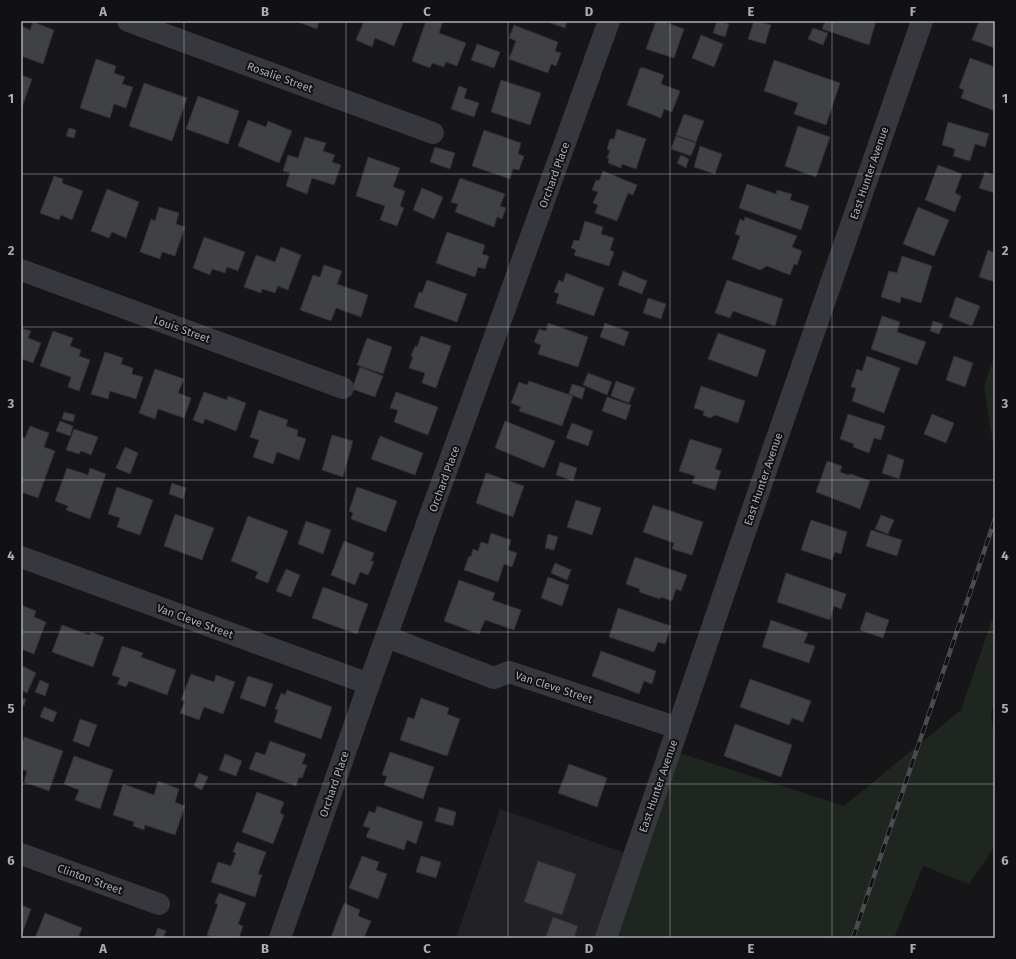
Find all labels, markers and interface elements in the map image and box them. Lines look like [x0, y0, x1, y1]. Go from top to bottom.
text: A [98, 4, 107, 19]
text: B [261, 4, 269, 19]
text: C [423, 4, 431, 19]
text: D [585, 4, 594, 19]
text: E [748, 4, 755, 19]
text: F [910, 4, 917, 19]
street label: Rosalie Street [245, 60, 314, 95]
text: 1 [8, 91, 14, 106]
text: 1 [1002, 91, 1008, 106]
street label: East Hunter Avenue [847, 125, 891, 221]
street label: Orchard Place [537, 140, 572, 210]
text: 2 [8, 243, 15, 258]
text: 2 [1002, 243, 1009, 258]
street label: Louis Street [152, 313, 212, 346]
text: 3 [7, 396, 15, 411]
text: 3 [1001, 396, 1009, 411]
street label: East Hunter Avenue [741, 431, 785, 527]
street label: Orchard Place [427, 444, 462, 514]
text: 4 [7, 548, 15, 563]
text: 4 [1001, 548, 1009, 563]
street label: Van Cleve Street [155, 602, 235, 641]
street label: Van Cleve Street [514, 669, 594, 706]
text: 5 [8, 701, 15, 716]
text: 5 [1002, 701, 1009, 716]
street label: East Hunter Avenue [636, 738, 680, 834]
street label: Orchard Place [317, 749, 352, 819]
text: 6 [7, 853, 15, 868]
text: 6 [1001, 853, 1009, 868]
street label: Clinton Street [56, 862, 124, 897]
text: A [98, 941, 107, 956]
text: B [261, 941, 269, 956]
text: C [423, 941, 431, 956]
text: D [585, 941, 594, 956]
text: E [748, 941, 755, 956]
text: F [910, 941, 917, 956]

